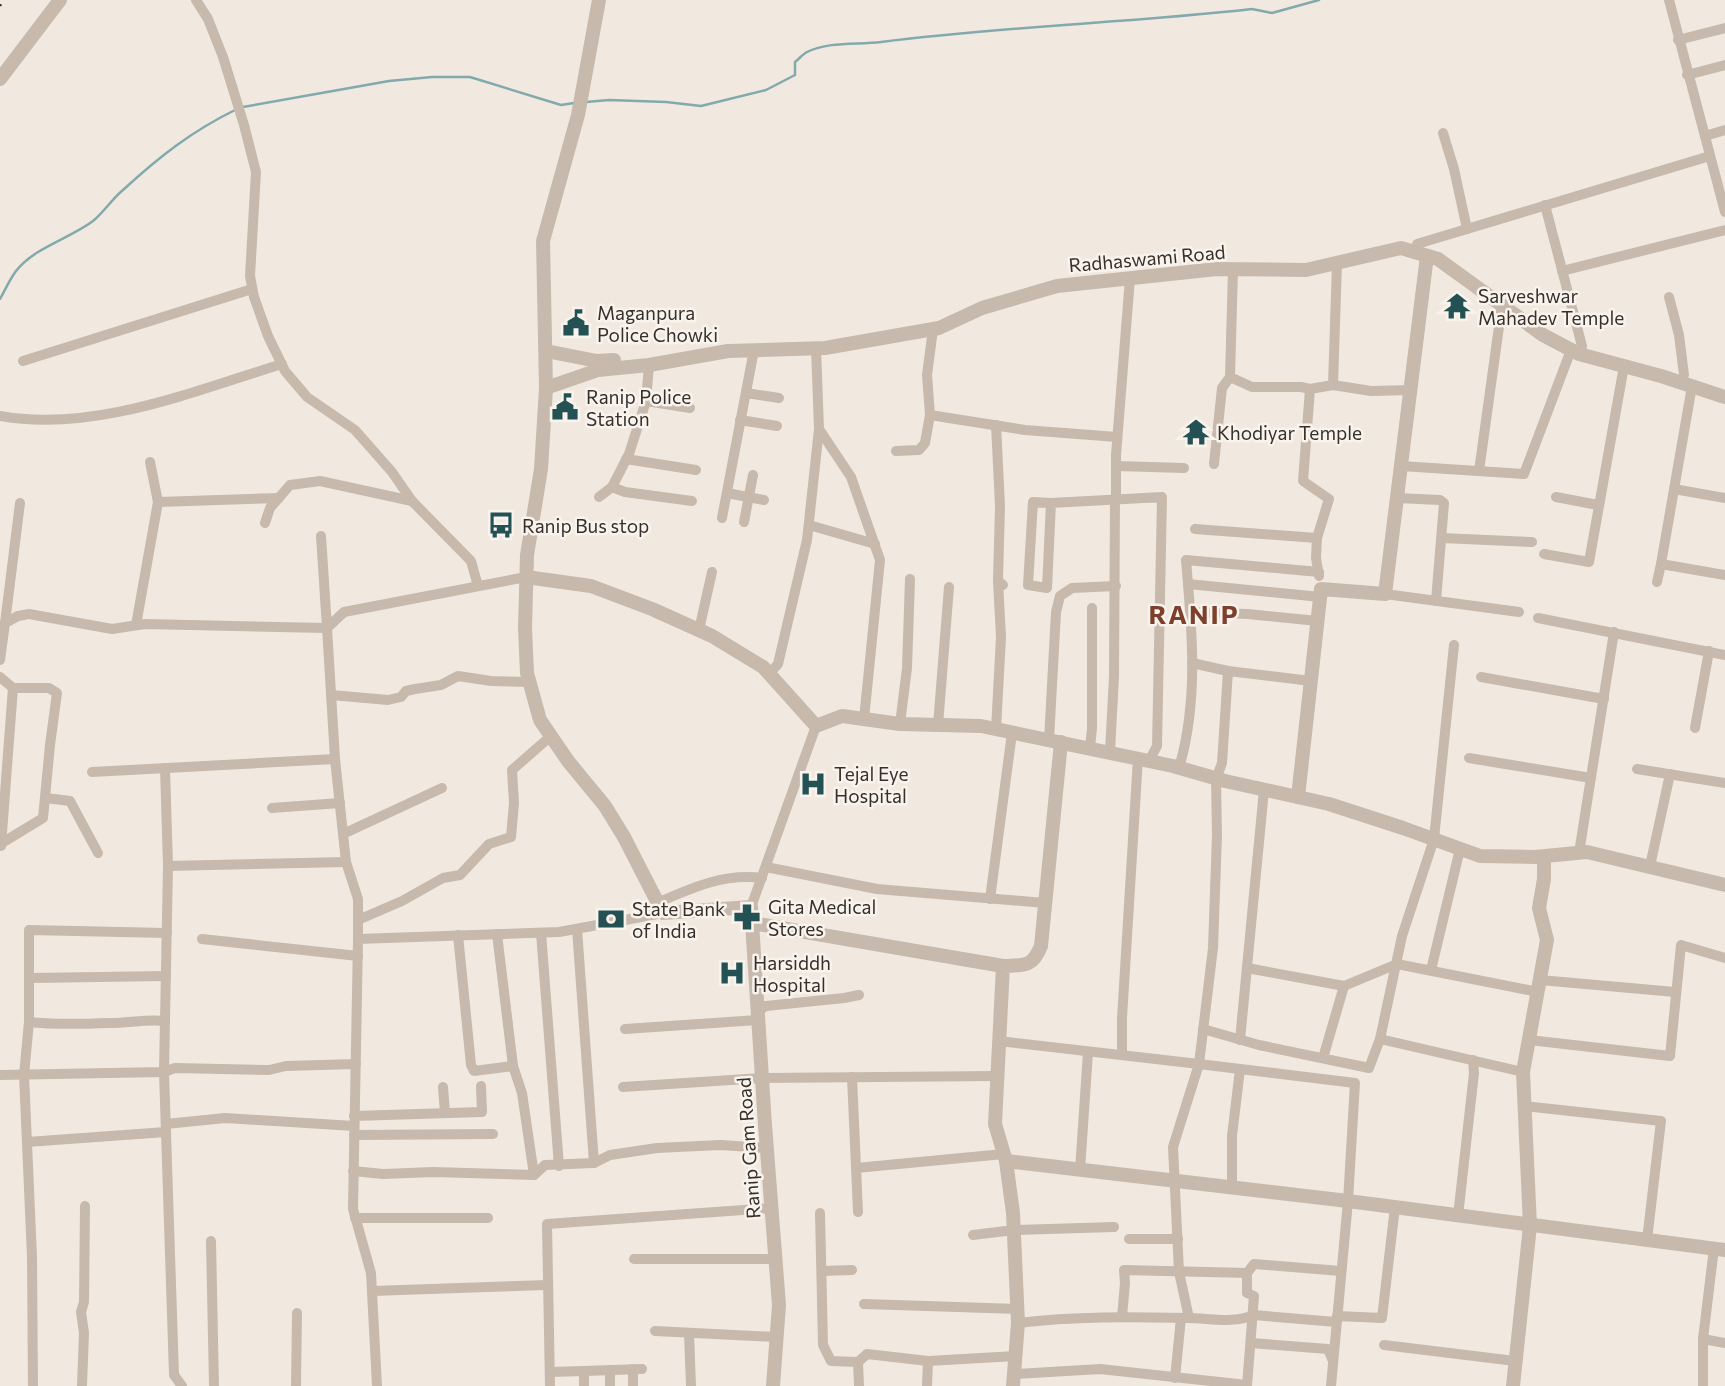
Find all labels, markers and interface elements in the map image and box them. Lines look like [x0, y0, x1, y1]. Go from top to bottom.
street label: Radhaswami Road [1068, 240, 1226, 276]
place label: Sarveshwar Mahadev Temple [1478, 284, 1624, 329]
temple icon: Sarveshwar Mahadev Temple [1442, 291, 1472, 321]
place label: Maganpura Police Chowki [597, 301, 718, 346]
public building icon: Maganpura Police Chowki [561, 308, 591, 338]
place label: Ranip Police Station [586, 385, 691, 430]
public building icon: Ranip Police Station [550, 392, 580, 422]
temple icon: Khodiyar Temple [1181, 417, 1211, 447]
place label: Khodiyar Temple [1217, 421, 1362, 444]
bus stop icon: Ranip Bus stop [486, 510, 516, 540]
place label: Ranip Bus stop [522, 514, 649, 537]
district label: RANIP [1148, 598, 1240, 629]
place label: Tejal Eye Hospital [834, 762, 908, 807]
hospital icon: Tejal Eye Hospital [798, 769, 828, 799]
place label: Gita Medical Stores [768, 895, 876, 940]
place label: State Bank of India [632, 897, 725, 942]
pharmacy icon: Gita Medical Stores [732, 902, 762, 932]
bank icon: State Bank of India [596, 904, 626, 934]
place label: Harsiddh Hospital [753, 951, 831, 996]
hospital icon: Harsiddh Hospital [717, 958, 747, 988]
street label: Ranip Gam Road [732, 1077, 764, 1219]

